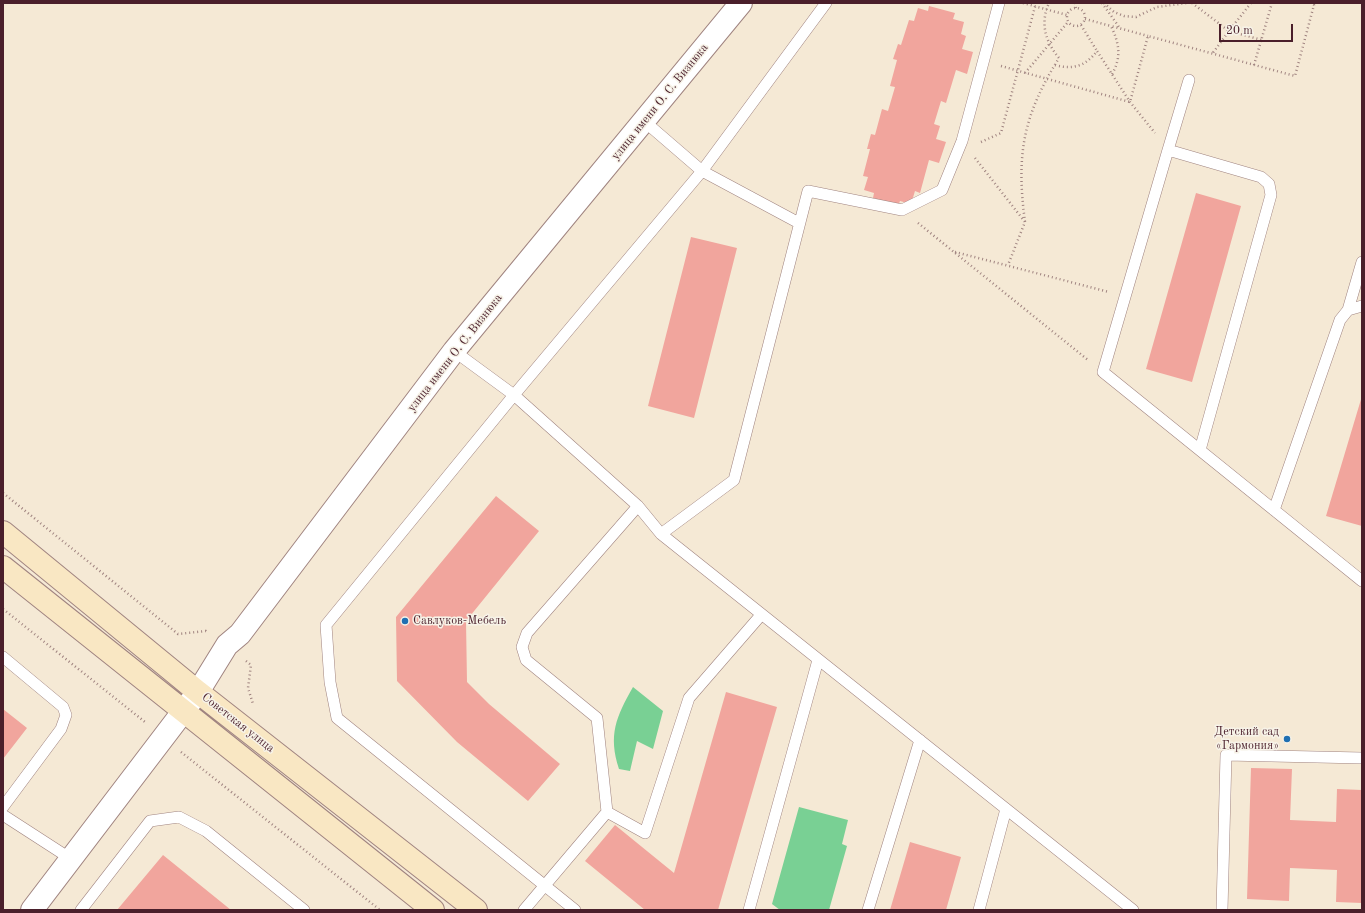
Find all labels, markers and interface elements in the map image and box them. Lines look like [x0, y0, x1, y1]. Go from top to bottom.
scale bar [1221, 16, 1295, 42]
text: 20 m [1226, 25, 1253, 37]
street label: улица имени О. С. Визнюка [609, 41, 711, 163]
street label: улица имени О. С. Визнюка [404, 291, 506, 415]
place label: Савлуков-Мебель [413, 614, 506, 628]
marker: Савлуков-Мебель [400, 616, 410, 626]
street label: Советская улица [199, 690, 277, 756]
place label: Детский сад «Гармония» [1214, 725, 1279, 753]
marker: Детский сад «Гармония» [1282, 734, 1292, 744]

